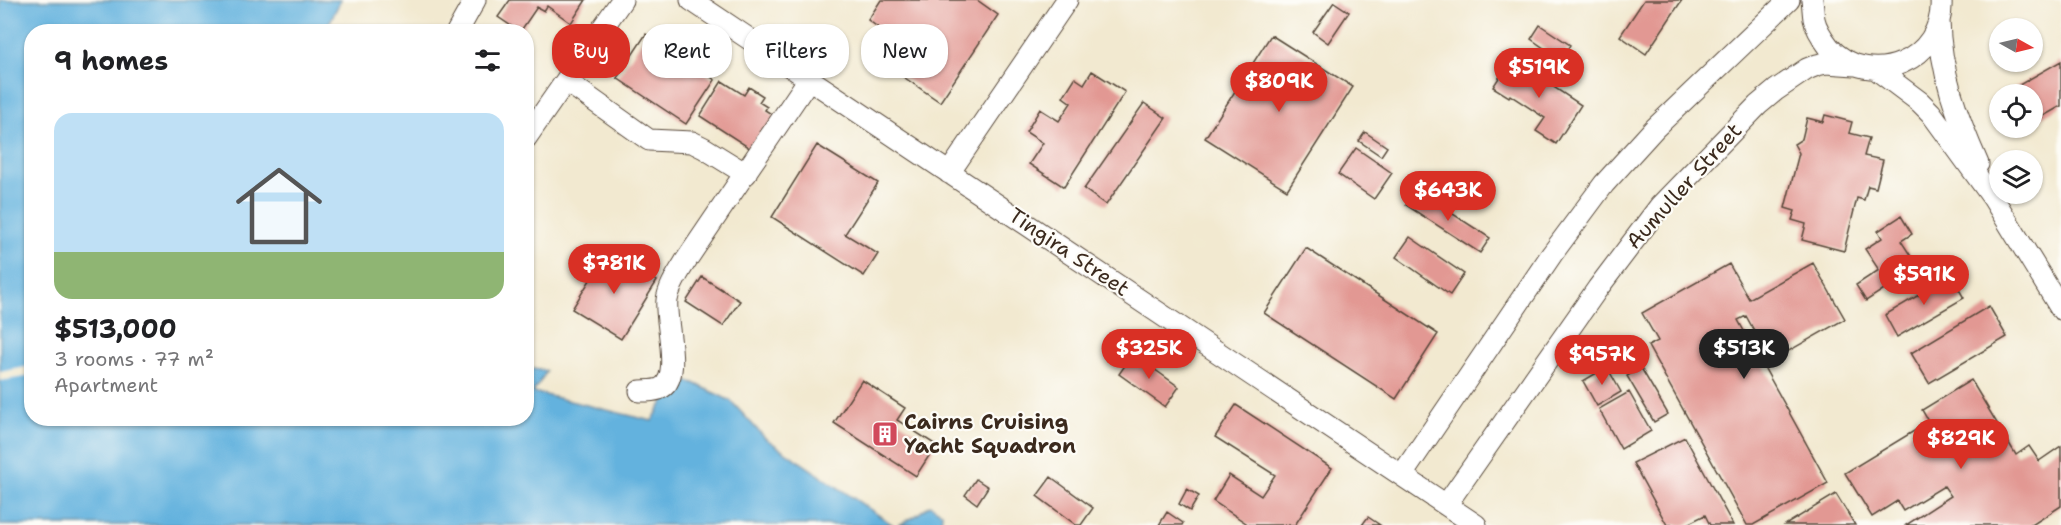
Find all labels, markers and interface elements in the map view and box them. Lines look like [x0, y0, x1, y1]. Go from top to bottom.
north arrow [1989, 18, 2043, 72]
map controls [1989, 18, 2043, 204]
chip: Buy [552, 24, 630, 78]
chip: Rent [642, 24, 732, 78]
chip: Filters [744, 24, 849, 78]
chip: New [861, 24, 948, 78]
text: 9 homes [54, 43, 168, 78]
icon: filters [471, 44, 504, 77]
pin: $519K [1497, 48, 1581, 99]
text: $519K [1508, 54, 1570, 80]
pin: $809K [1237, 62, 1321, 113]
text: $809K [1244, 68, 1314, 94]
button: locate [1989, 84, 2043, 138]
street label: Aumuller Street [1620, 117, 1748, 255]
button: layers [1989, 150, 2043, 204]
icon: home [225, 152, 333, 260]
pin: $643K [1406, 171, 1490, 222]
text: $643K [1414, 177, 1482, 203]
street label: Tingira Street [1003, 201, 1135, 303]
pin: $781K [572, 244, 656, 295]
text: $781K [582, 250, 646, 276]
pin: $591K [1882, 255, 1966, 306]
text: $591K [1893, 261, 1955, 287]
text: $513,000 [54, 311, 177, 346]
pin: $325K [1107, 329, 1191, 380]
pin: $513K [1702, 329, 1786, 380]
text: $325K [1116, 335, 1182, 361]
pin: $957K [1560, 335, 1644, 386]
text: $513K [1713, 335, 1775, 361]
text: $957K [1569, 341, 1635, 367]
text: 3 rooms · 77 m² [54, 346, 214, 372]
text: Apartment [54, 372, 158, 398]
place label: Cairns Cruising Yacht Squadron [904, 408, 1076, 460]
building icon: Cairns Cruising Yacht Squadron [870, 419, 900, 449]
pin: $829K [1919, 419, 2003, 470]
text: $829K [1927, 425, 1995, 451]

